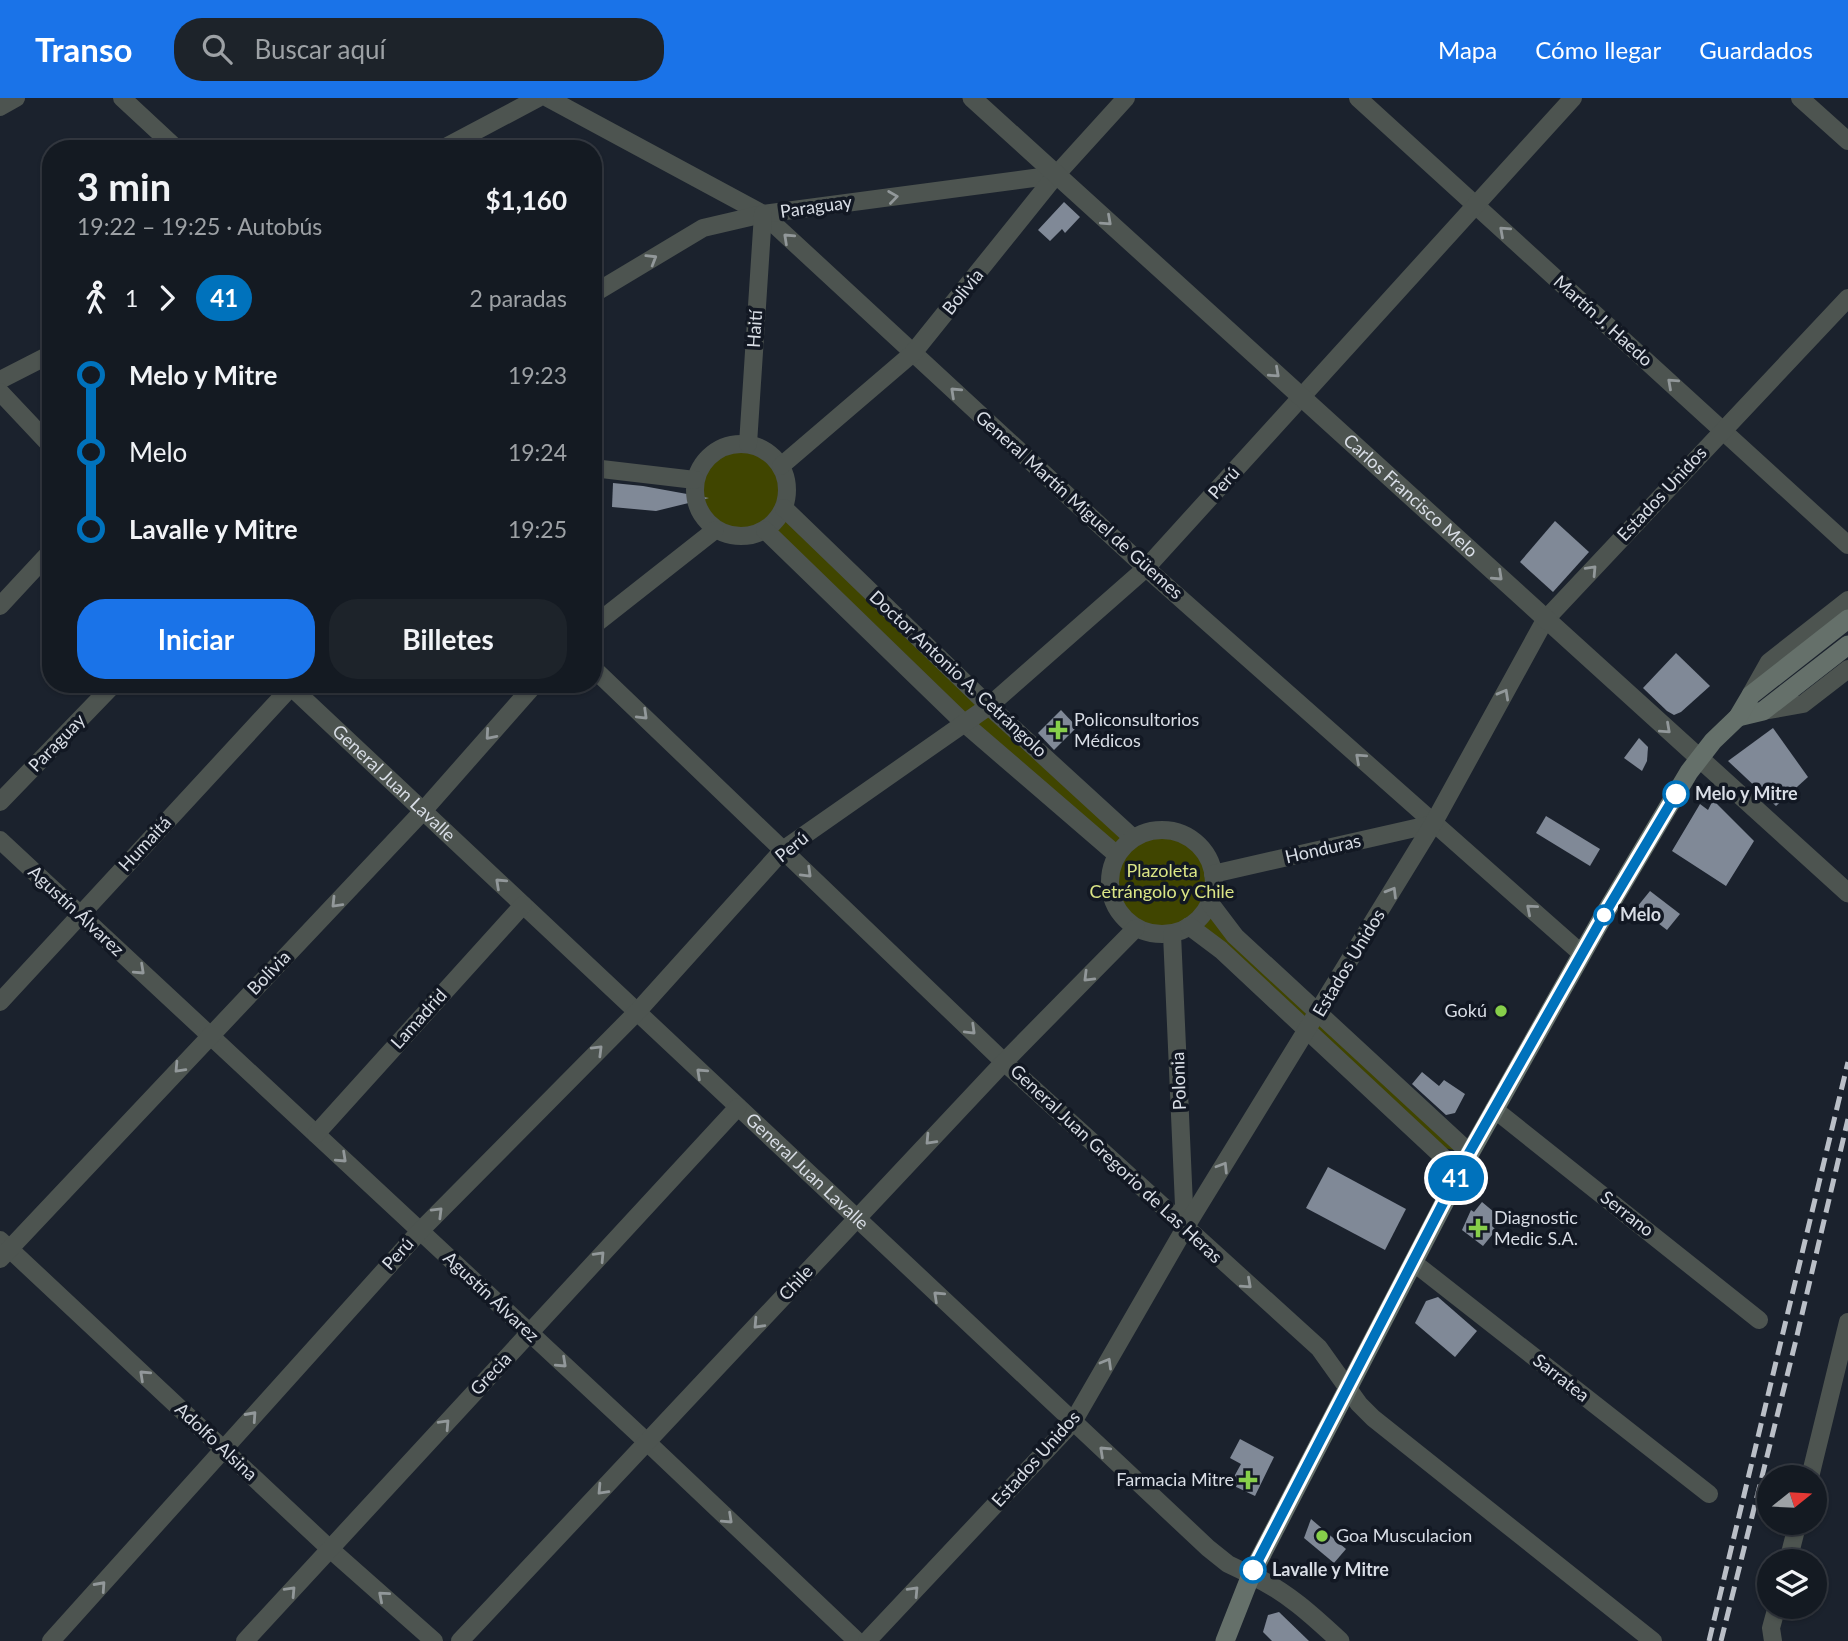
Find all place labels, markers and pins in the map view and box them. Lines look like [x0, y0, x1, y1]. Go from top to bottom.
place label: Policonsultorios Médicos [1074, 708, 1200, 751]
marker: Policonsultorios Médicos [1048, 720, 1068, 740]
marker: Melo y Mitre [1663, 781, 1689, 807]
place label: Melo y Mitre [1695, 782, 1798, 804]
place label: Melo [1620, 903, 1661, 925]
marker: Melo [1594, 905, 1614, 925]
place label: Gokú [1445, 999, 1487, 1021]
marker: Gokú [1493, 1003, 1509, 1019]
place label: Diagnostic Medic S.A. [1494, 1206, 1578, 1249]
marker: Diagnostic Medic S.A. [1468, 1218, 1488, 1238]
place label: Farmacia Mitre [1116, 1468, 1234, 1490]
marker: Farmacia Mitre [1240, 1472, 1256, 1488]
place label: Goa Musculacion [1336, 1524, 1472, 1546]
marker: Goa Musculacion [1314, 1528, 1330, 1544]
marker: Lavalle y Mitre [1240, 1557, 1266, 1583]
place label: Lavalle y Mitre [1272, 1558, 1389, 1580]

